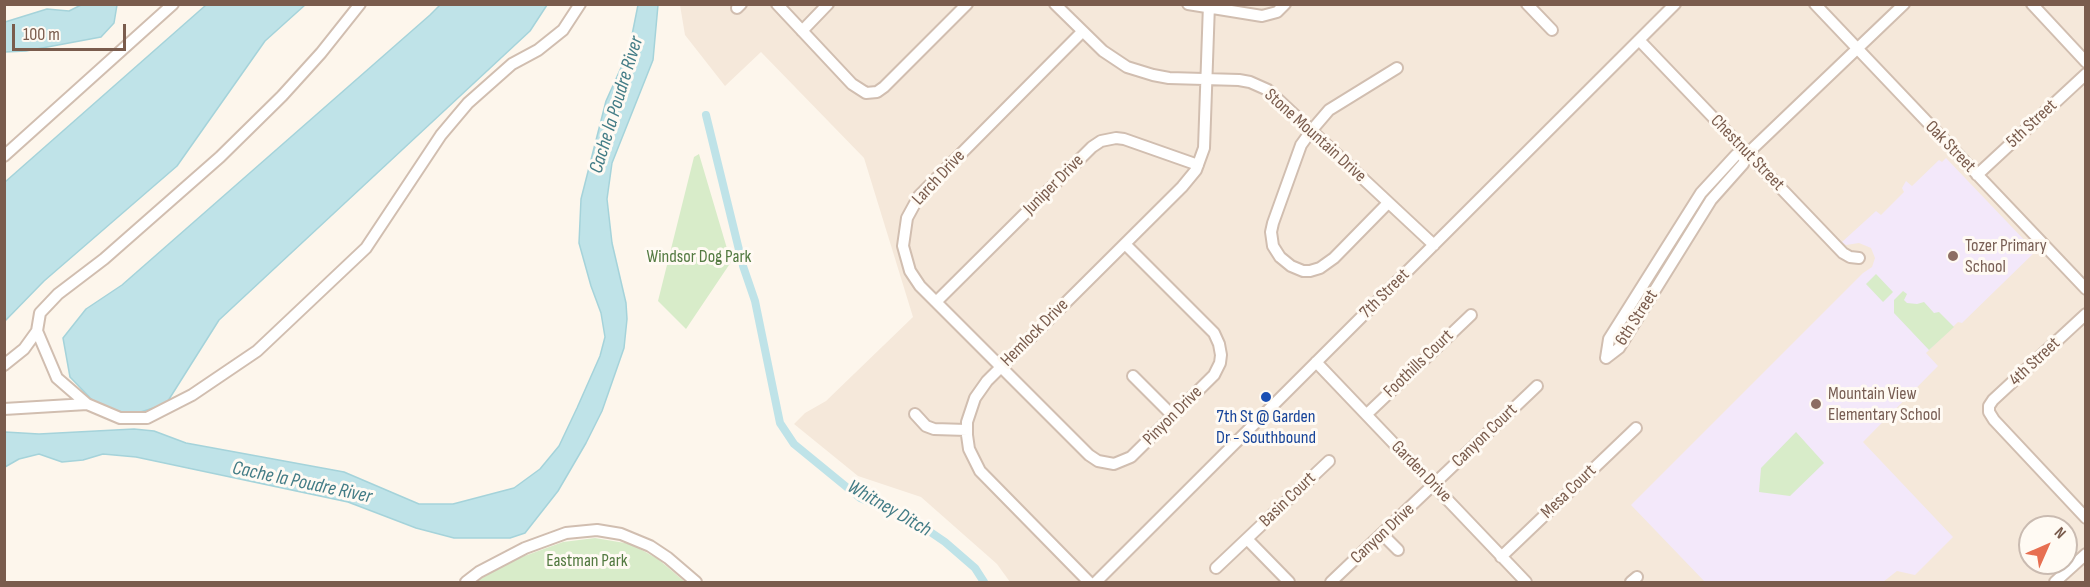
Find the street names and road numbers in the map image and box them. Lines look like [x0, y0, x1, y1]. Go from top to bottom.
street label: Stone Mountain Drive [1260, 85, 1370, 187]
street label: 5th Street [2002, 95, 2062, 153]
street label: Chestnut Street [1705, 111, 1789, 195]
street label: Oak Street [1920, 117, 1980, 177]
street label: Larch Drive [908, 146, 970, 210]
street label: Juniper Drive [1019, 150, 1089, 220]
street label: 7th Street [1356, 265, 1414, 323]
street label: 6th Street [1611, 286, 1663, 350]
street label: Hemlock Drive [997, 295, 1073, 371]
street label: Foothills Court [1380, 325, 1458, 403]
street label: 4th Street [2005, 333, 2065, 391]
street label: Pinyon Drive [1139, 382, 1207, 450]
street label: Canyon Court [1448, 400, 1522, 472]
street label: Garden Drive [1386, 437, 1456, 507]
street label: Mesa Court [1537, 460, 1601, 524]
street label: Basin Court [1255, 468, 1321, 532]
street label: Canyon Drive [1347, 499, 1419, 569]

